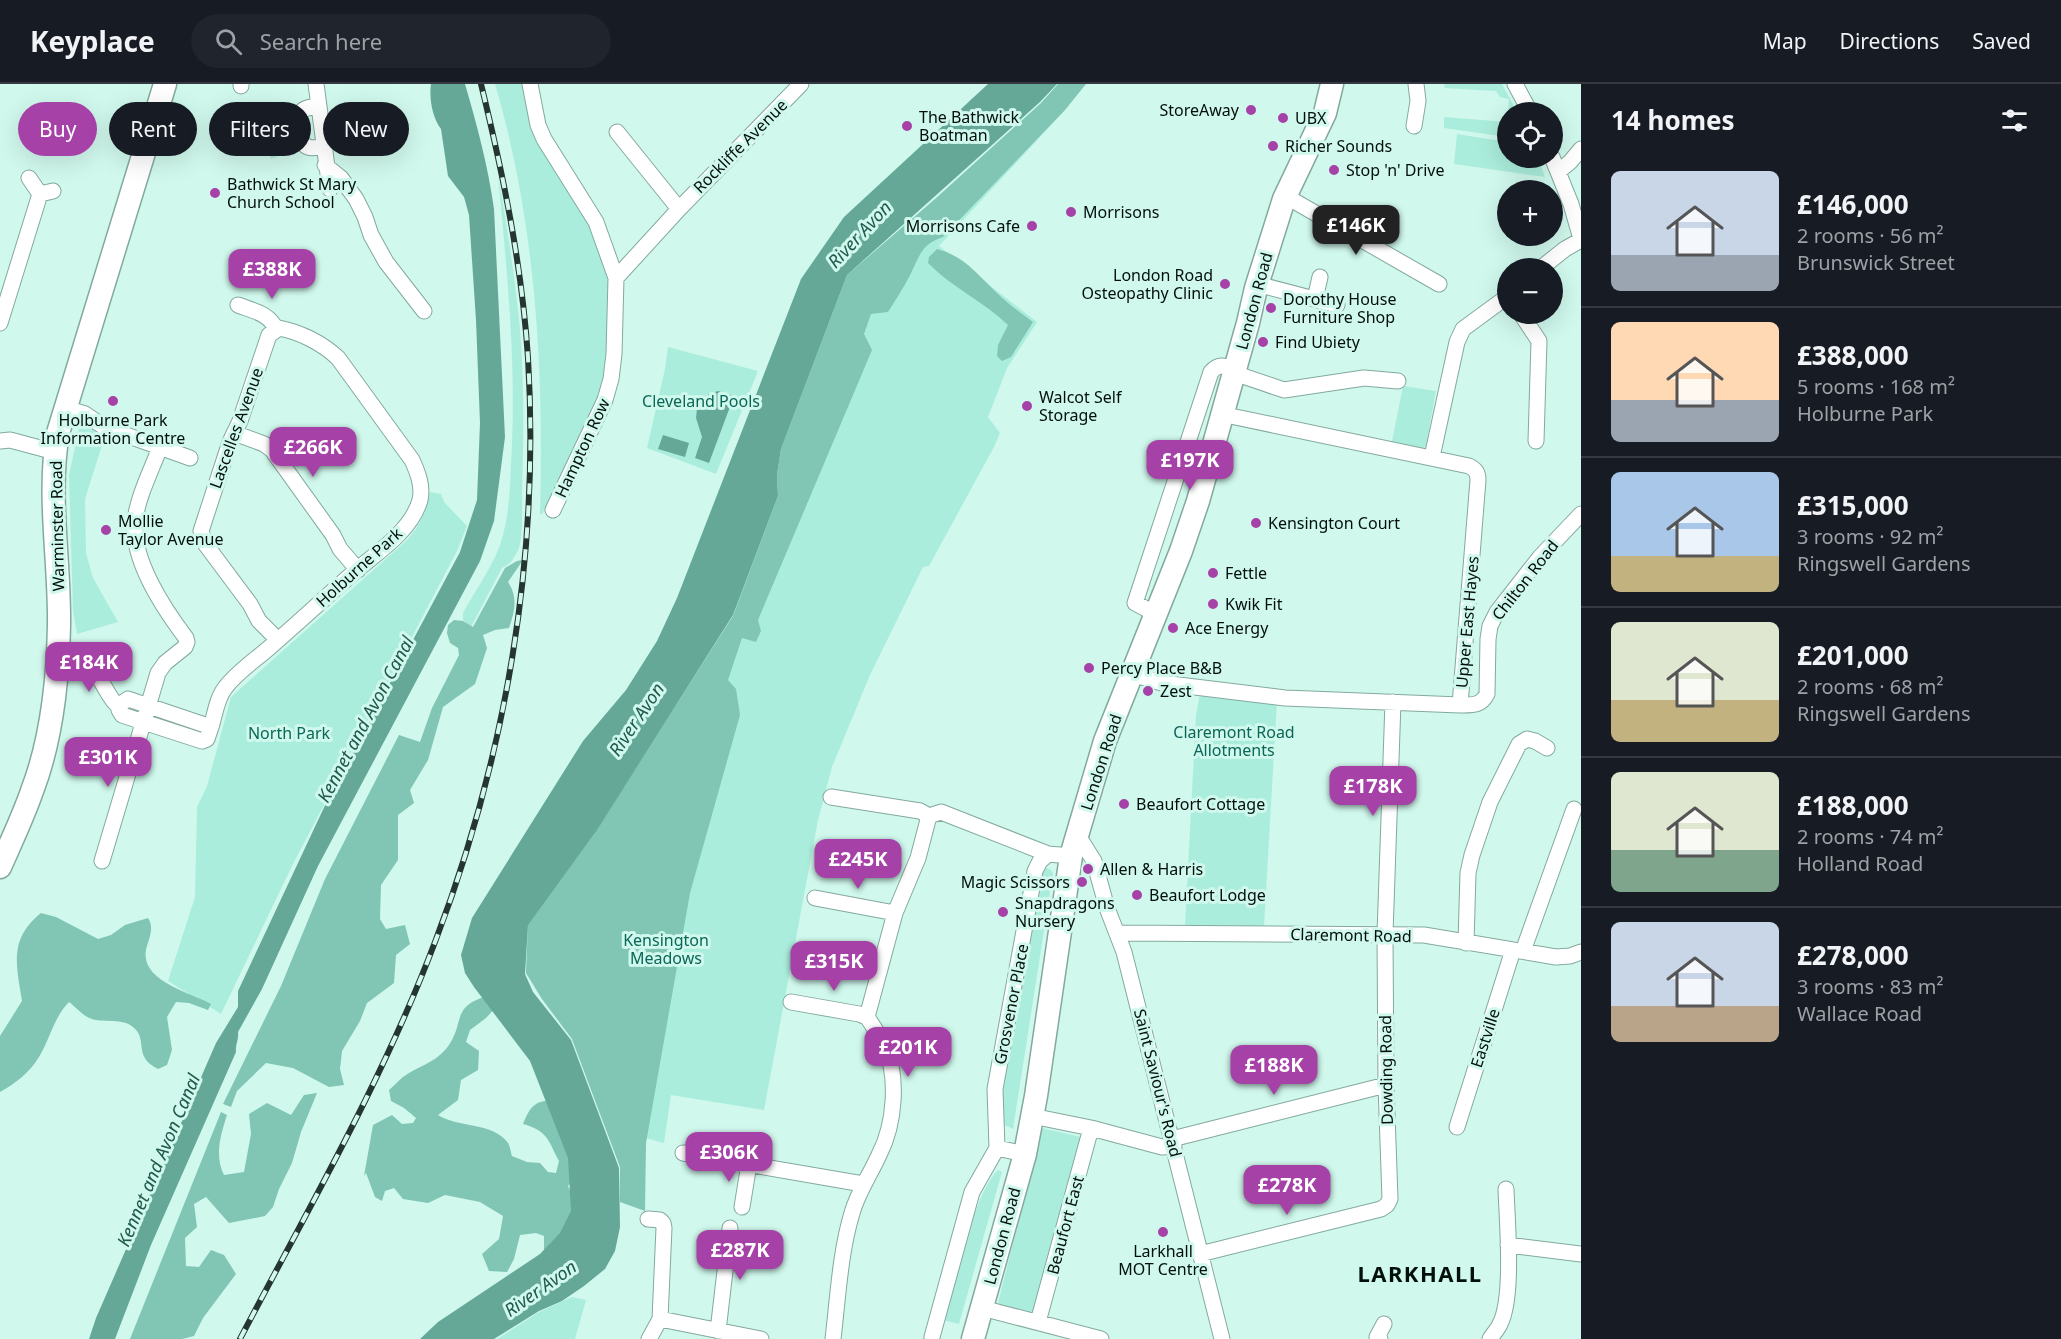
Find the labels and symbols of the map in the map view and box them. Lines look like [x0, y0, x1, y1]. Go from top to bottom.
street label: Rockliffe Avenue [688, 94, 792, 198]
place label: StoreAway [1160, 99, 1240, 121]
marker: StoreAway [1244, 103, 1258, 117]
place label: The Bathwick Boatman [919, 106, 1019, 146]
place label: UBX [1295, 107, 1327, 129]
marker: UBX [1276, 111, 1290, 125]
marker: The Bathwick Boatman [900, 119, 914, 133]
place label: Richer Sounds [1285, 135, 1392, 157]
marker: Richer Sounds [1266, 139, 1280, 153]
place label: Stop 'n' Drive [1346, 159, 1444, 181]
marker: Stop 'n' Drive [1327, 163, 1341, 177]
place label: Bathwick St Mary Church School [227, 173, 357, 213]
marker: Bathwick St Mary Church School [208, 186, 222, 200]
water label: River Avon [822, 195, 896, 273]
place label: Morrisons [1083, 201, 1159, 223]
marker: Morrisons [1064, 205, 1078, 219]
pin: £146K [1314, 205, 1398, 256]
place label: Morrisons Cafe [906, 215, 1020, 237]
marker: Morrisons Cafe [1025, 219, 1039, 233]
pin: £388K [230, 249, 314, 300]
street label: London Road [1230, 250, 1278, 352]
place label: London Road Osteopathy Clinic [1081, 264, 1213, 304]
marker: London Road Osteopathy Clinic [1218, 277, 1232, 291]
place label: Dorothy House Furniture Shop [1283, 288, 1396, 328]
marker: Dorothy House Furniture Shop [1264, 301, 1278, 315]
place label: Find Ubiety [1275, 331, 1361, 353]
marker: Find Ubiety [1256, 335, 1270, 349]
street label: Lascelles Avenue [204, 365, 268, 491]
place label: Walcot Self Storage [1039, 386, 1123, 426]
park label: Cleveland Pools [642, 390, 760, 412]
marker: Holburne Park Information Centre [106, 394, 120, 408]
street label: Hampton Row [549, 394, 615, 501]
marker: Walcot Self Storage [1020, 399, 1034, 413]
place label: Holburne Park Information Centre [41, 409, 185, 449]
pin: £266K [271, 427, 355, 478]
pin: £197K [1148, 440, 1232, 491]
street label: Warminster Road [45, 460, 69, 592]
place label: Mollie Taylor Avenue [118, 510, 224, 550]
place label: Kensington Court [1268, 512, 1400, 534]
marker: Kensington Court [1249, 516, 1263, 530]
street label: Holburne Park [311, 522, 407, 612]
marker: Mollie Taylor Avenue [99, 523, 113, 537]
street label: Chilton Road [1487, 535, 1563, 625]
street label: Upper East Hayes [1450, 555, 1484, 689]
place label: Fettle [1225, 562, 1267, 584]
marker: Fettle [1206, 566, 1220, 580]
place label: Kwik Fit [1225, 593, 1283, 615]
marker: Kwik Fit [1206, 597, 1220, 611]
place label: Ace Energy [1185, 617, 1269, 639]
marker: Ace Energy [1166, 621, 1180, 635]
water label: Kennet and Avon Canal [311, 631, 419, 806]
pin: £184K [47, 642, 131, 693]
place label: Percy Place B&B [1101, 657, 1222, 679]
marker: Percy Place B&B [1082, 661, 1096, 675]
water label: River Avon [603, 678, 669, 760]
place label: Zest [1160, 680, 1192, 702]
marker: Zest [1141, 684, 1155, 698]
street label: London Road [1075, 711, 1127, 813]
park label: Claremont Road Allotments [1173, 721, 1295, 761]
park label: North Park [248, 722, 330, 744]
pin: £301K [66, 737, 150, 788]
pin: £178K [1331, 766, 1415, 817]
place label: Beaufort Cottage [1136, 793, 1265, 815]
marker: Beaufort Cottage [1117, 797, 1131, 811]
pin: £245K [816, 839, 900, 890]
place label: Allen & Harris [1100, 858, 1203, 880]
marker: Allen & Harris [1081, 862, 1095, 876]
place label: Magic Scissors [961, 871, 1070, 893]
marker: Magic Scissors [1075, 875, 1089, 889]
place label: Beaufort Lodge [1149, 884, 1266, 906]
marker: Beaufort Lodge [1130, 888, 1144, 902]
place label: Snapdragons Nursery [1015, 892, 1115, 932]
marker: Snapdragons Nursery [996, 905, 1010, 919]
street label: Claremont Road [1290, 923, 1412, 947]
park label: Kensington Meadows [623, 929, 709, 969]
pin: £315K [792, 941, 876, 992]
street label: Grosvenor Place [989, 942, 1033, 1066]
street label: Eastville [1465, 1006, 1505, 1070]
street label: Saint Saviour's Road [1129, 1007, 1187, 1159]
street label: Dowding Road [1374, 1015, 1398, 1125]
pin: £201K [866, 1027, 950, 1078]
pin: £188K [1232, 1045, 1316, 1096]
water label: Kennet and Avon Canal [111, 1070, 205, 1250]
pin: £306K [687, 1132, 771, 1183]
pin: £278K [1245, 1165, 1329, 1216]
street label: Beaufort East [1041, 1173, 1089, 1277]
street label: London Road [978, 1185, 1026, 1287]
marker: Larkhall MOT Centre [1156, 1225, 1170, 1239]
pin: £287K [698, 1230, 782, 1281]
place label: Larkhall MOT Centre [1118, 1240, 1208, 1280]
water label: River Avon [499, 1254, 581, 1322]
district label: LARKHALL [1357, 1258, 1483, 1288]

